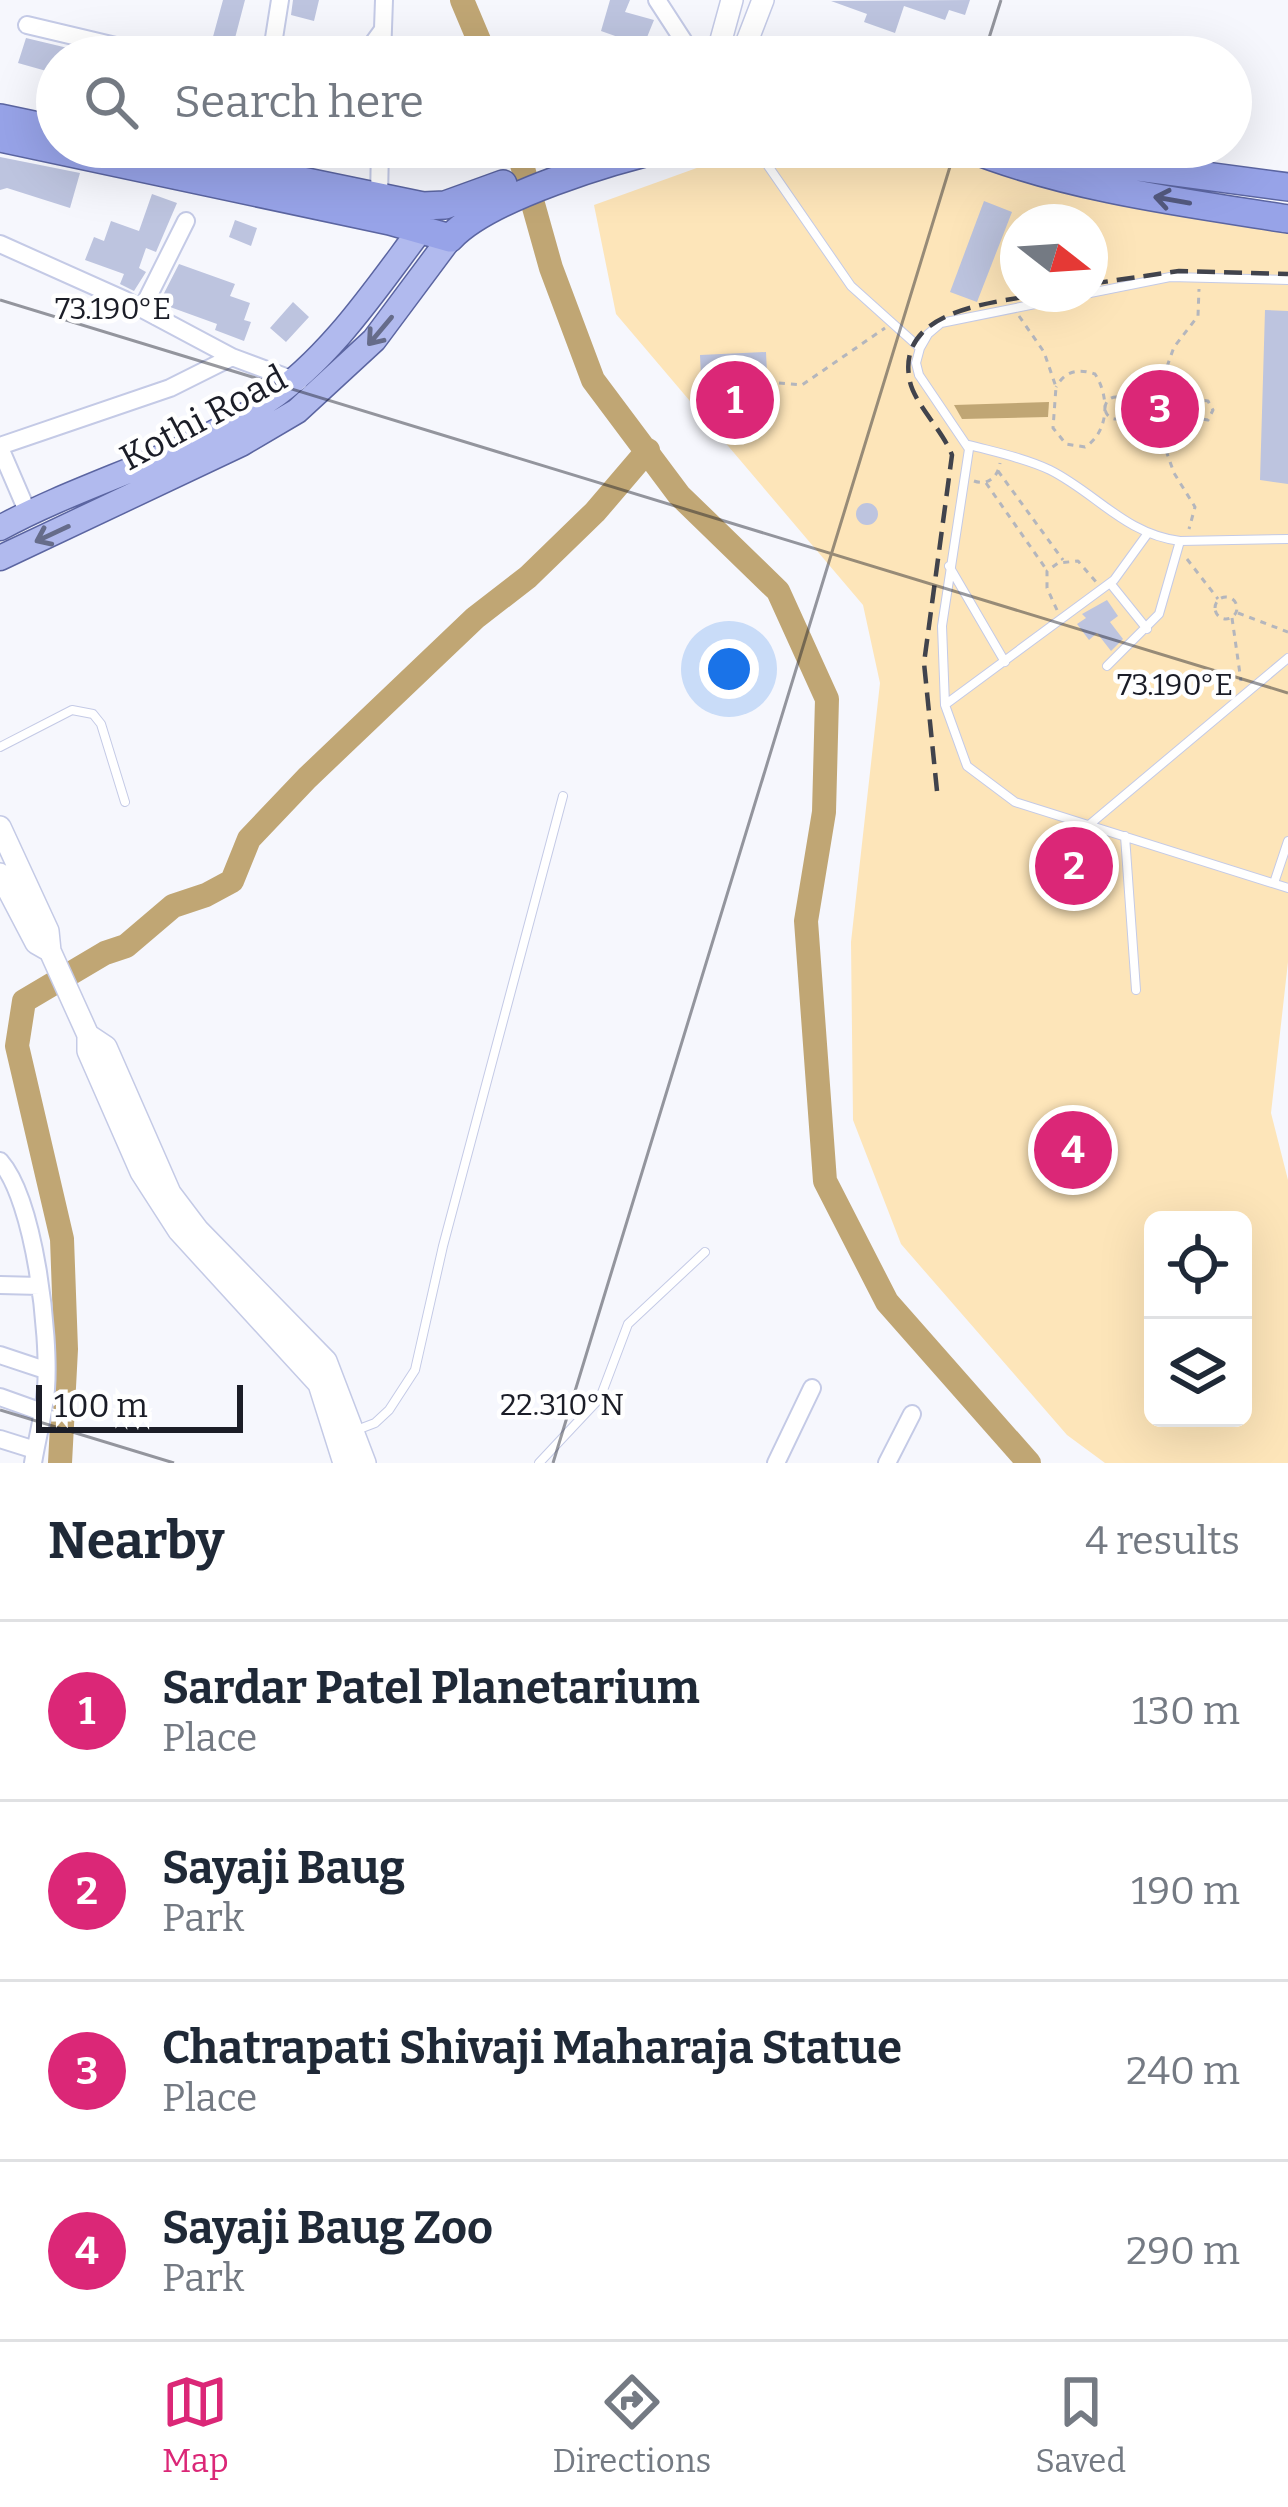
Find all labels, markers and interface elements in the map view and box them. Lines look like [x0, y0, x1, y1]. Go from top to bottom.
search box [36, 36, 1252, 168]
icon: search [78, 69, 144, 135]
text: Search here [174, 75, 424, 129]
one-way arrow [1154, 188, 1193, 211]
north arrow [1000, 204, 1108, 312]
text: 73.190°E [55, 291, 171, 327]
one-way arrow [367, 315, 395, 346]
pin: 1 [696, 355, 774, 445]
street label: Kothi Road [113, 356, 294, 480]
pin: 3 [1121, 364, 1199, 454]
one-way arrow [35, 524, 71, 546]
your location [699, 639, 759, 699]
text: 73.190°E [1117, 667, 1233, 703]
pin: 2 [1035, 821, 1113, 911]
pin: 4 [1034, 1105, 1112, 1195]
map controls [1144, 1211, 1252, 1427]
button: locate [1144, 1211, 1252, 1319]
button: layers [1144, 1319, 1252, 1427]
scale bar [36, 1379, 243, 1432]
text: 100 m [54, 1386, 148, 1426]
text: 22.310°N [500, 1387, 624, 1423]
text: Nearby [48, 1510, 224, 1572]
text: 4 results [1085, 1518, 1240, 1564]
text: Sardar Patel Planetarium [162, 1661, 700, 1715]
text: 1 [79, 1688, 95, 1734]
text: 130 m [1132, 1688, 1240, 1734]
text: Place [162, 1715, 257, 1761]
text: Sayaji Baug [162, 1841, 405, 1895]
text: 2 [76, 1868, 98, 1914]
text: 190 m [1131, 1868, 1240, 1914]
text: Park [162, 1895, 244, 1941]
text: Chatrapati Shivaji Maharaja Statue [162, 2021, 902, 2075]
text: 3 [76, 2048, 98, 2094]
text: 240 m [1126, 2048, 1240, 2094]
text: Place [162, 2075, 257, 2121]
text: Sayaji Baug Zoo [162, 2201, 493, 2255]
text: 4 [75, 2228, 99, 2274]
text: 290 m [1126, 2228, 1240, 2274]
text: Park [162, 2255, 244, 2301]
tab: Map [162, 2369, 229, 2481]
tab: Directions [553, 2369, 711, 2481]
tab: Saved [1035, 2369, 1126, 2481]

